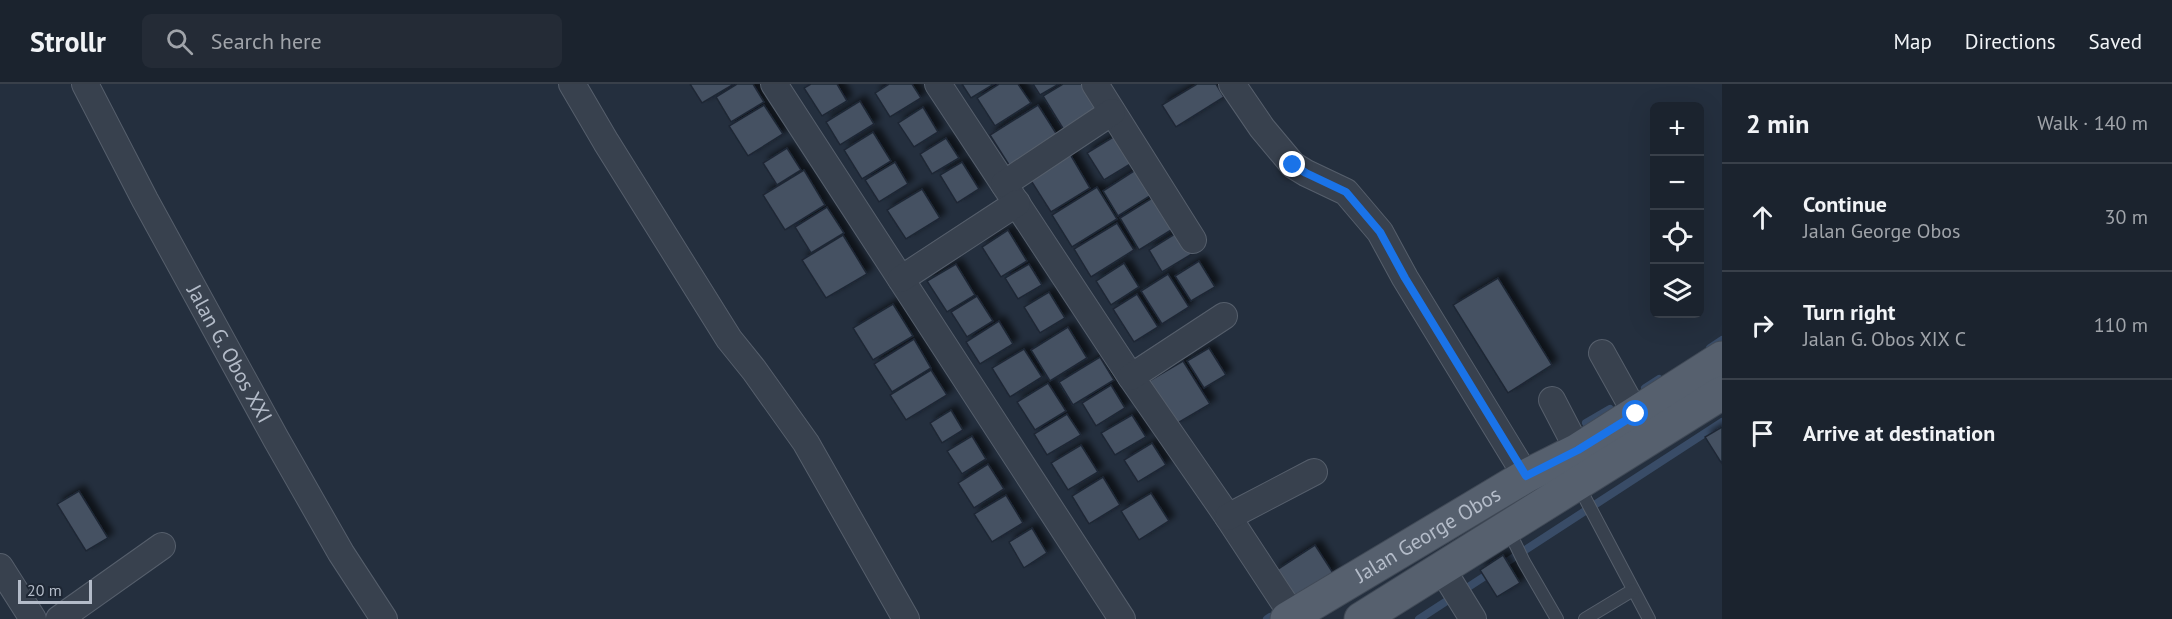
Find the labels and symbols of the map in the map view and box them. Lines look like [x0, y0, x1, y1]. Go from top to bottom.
route end [1279, 151, 1305, 177]
street label: Jalan G. Obos XXI [180, 279, 279, 427]
route start [1622, 400, 1648, 426]
street label: Jalan George Obos [1349, 480, 1505, 589]
scale bar [18, 577, 92, 604]

